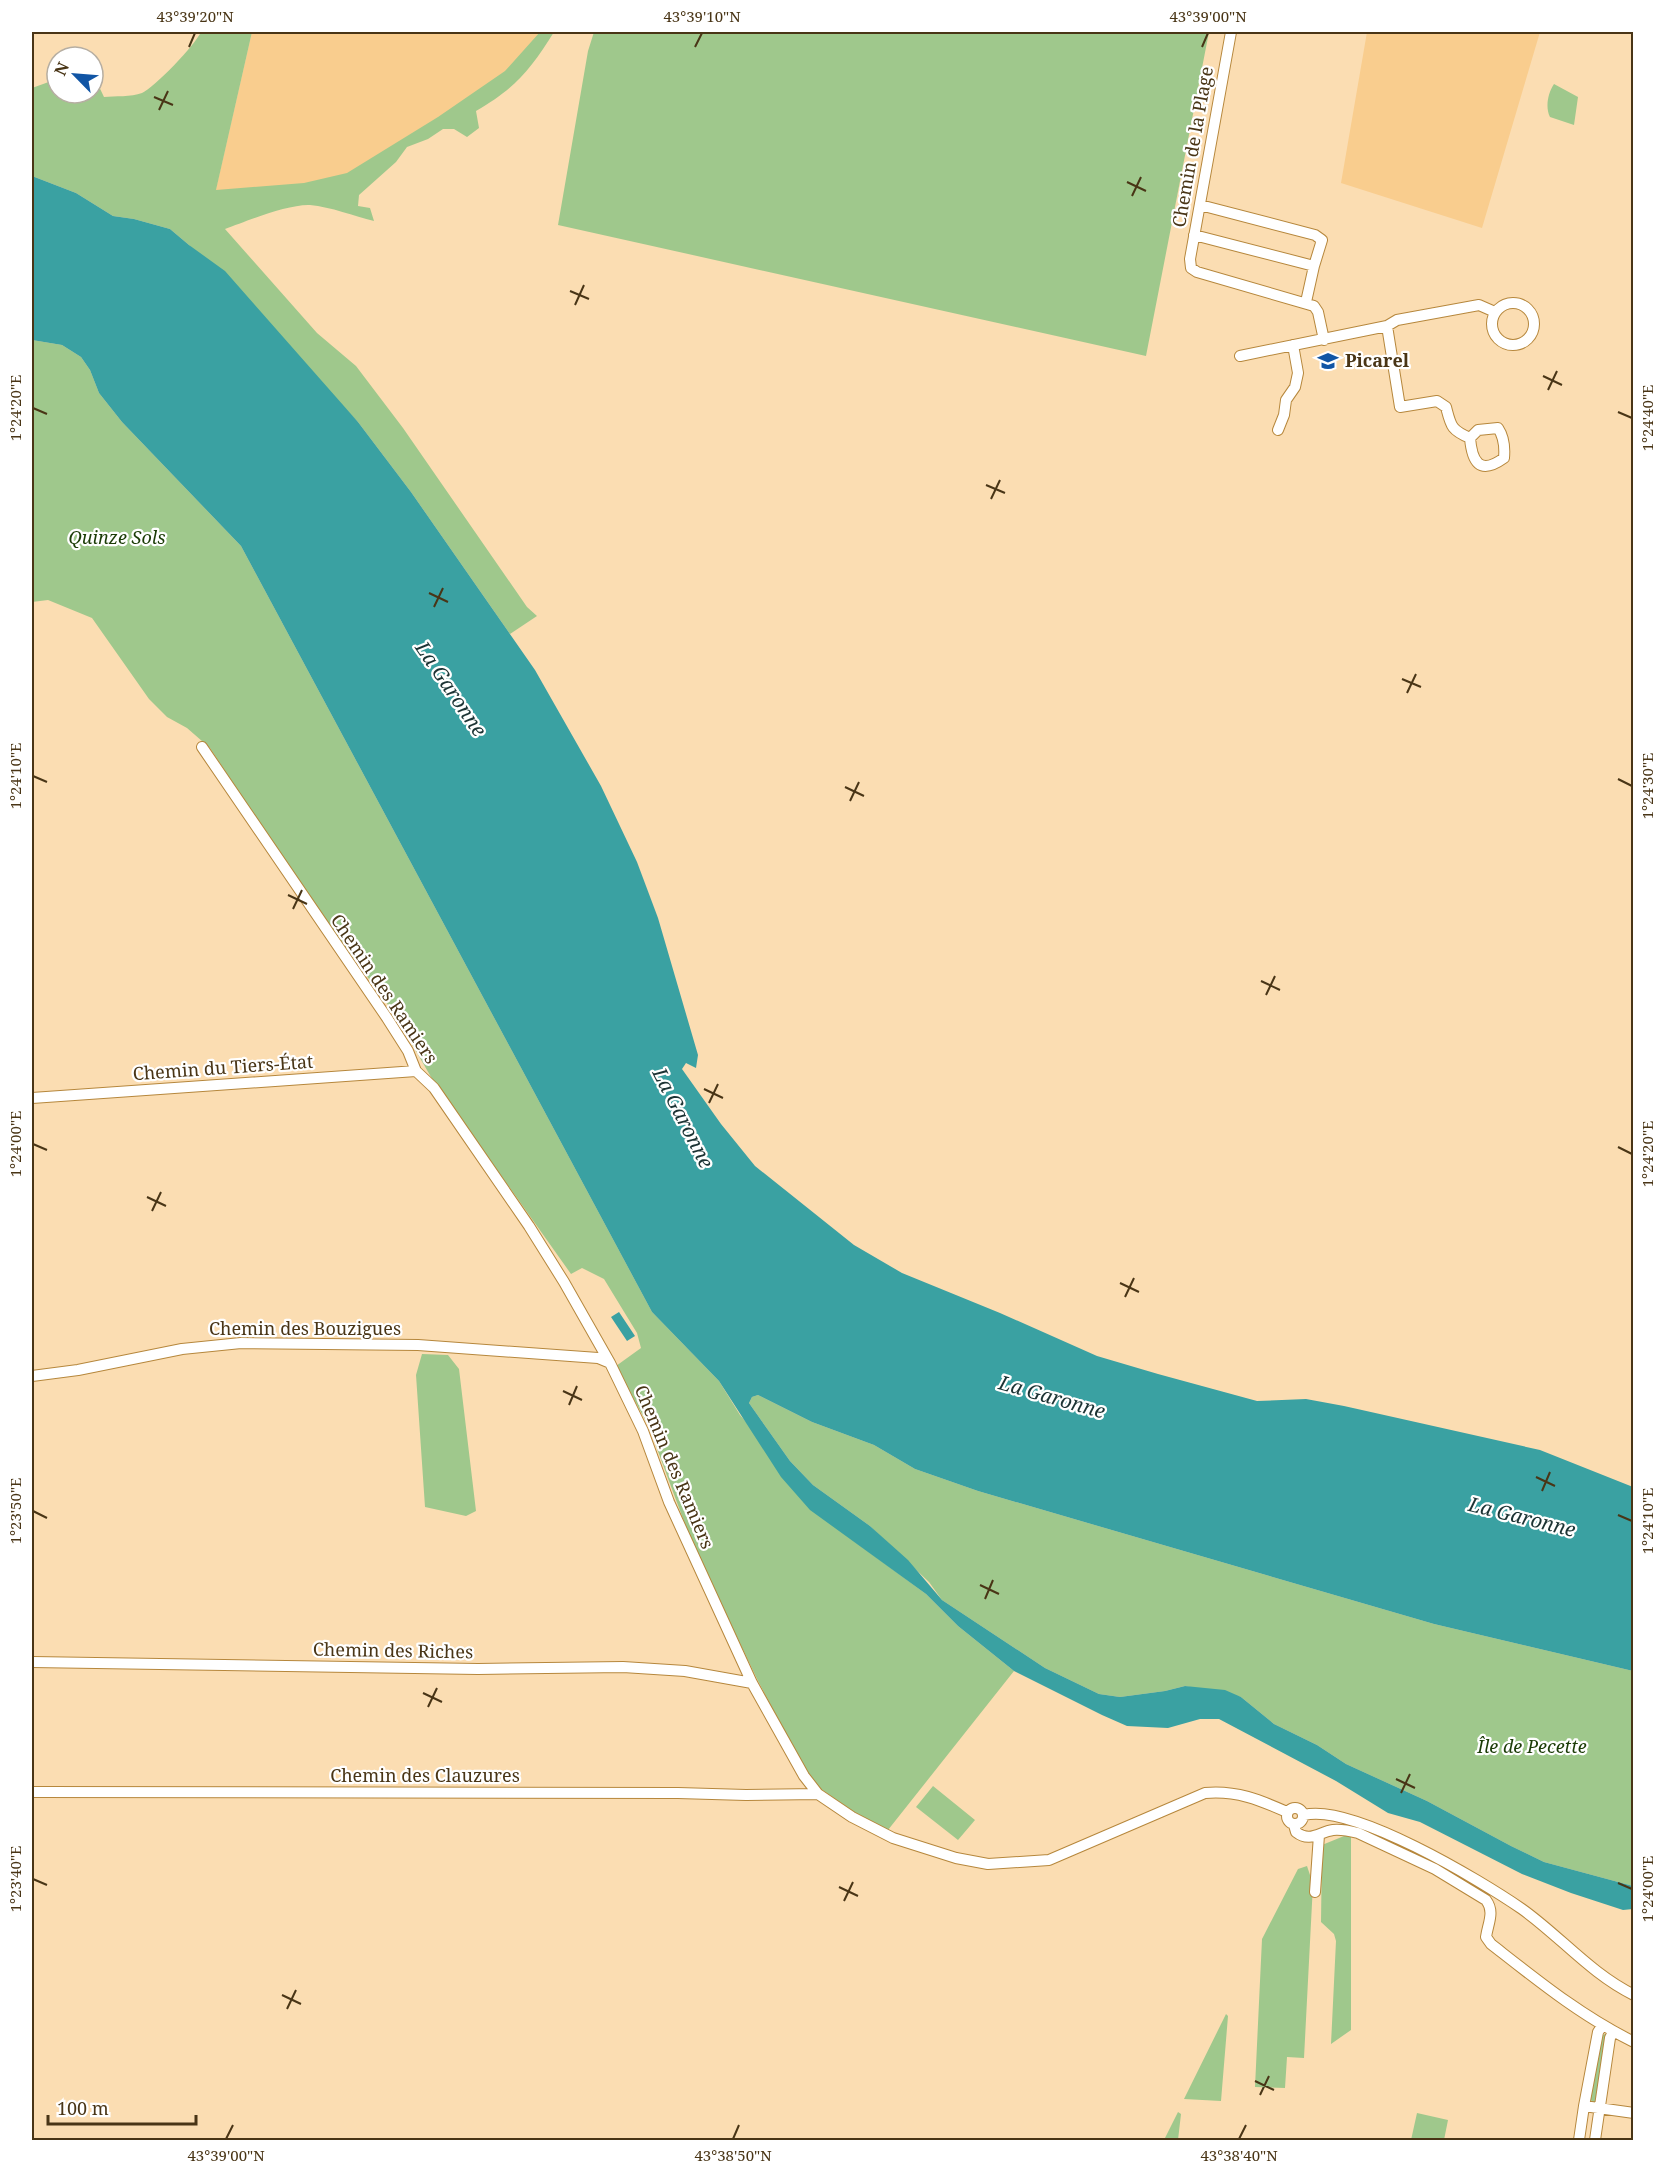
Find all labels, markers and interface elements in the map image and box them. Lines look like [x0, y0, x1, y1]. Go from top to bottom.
text: 43°39'20"N [156, 6, 234, 26]
text: 43°39'10"N [663, 6, 741, 26]
text: 43°39'00"N [1169, 6, 1247, 26]
north arrow [45, 45, 105, 105]
text: N [49, 58, 74, 79]
street label: Chemin de la Plage [1166, 65, 1218, 229]
place label: Picarel [1345, 348, 1410, 372]
school or university icon: Picarel [1316, 349, 1340, 373]
text: 1°24'20"E [5, 375, 25, 441]
text: 1°24'40"E [1637, 385, 1657, 451]
park label: Quinze Sols [68, 525, 166, 549]
water label: La Garonne [409, 635, 493, 742]
text: 1°24'10"E [5, 743, 25, 809]
text: 1°24'30"E [1637, 753, 1657, 819]
street label: Chemin des Ramiers [326, 909, 444, 1068]
street label: Chemin du Tiers-État [132, 1049, 314, 1085]
water label: La Garonne [646, 1062, 720, 1173]
text: 1°24'00"E [5, 1111, 25, 1177]
text: 1°24'20"E [1637, 1121, 1657, 1187]
street label: Chemin des Bouzigues [209, 1316, 401, 1340]
water label: La Garonne [995, 1368, 1109, 1425]
street label: Chemin des Ramiers [630, 1381, 720, 1552]
text: 1°23'50"E [5, 1478, 25, 1544]
text: 1°24'10"E [1637, 1488, 1657, 1554]
water label: La Garonne [1465, 1490, 1579, 1543]
street label: Chemin des Riches [313, 1637, 473, 1663]
park label: Île de Pecette [1476, 1734, 1587, 1758]
street label: Chemin des Clauzures [330, 1763, 520, 1787]
text: 1°23'40"E [5, 1846, 25, 1912]
text: 1°24'00"E [1637, 1856, 1657, 1922]
scale bar [48, 2088, 196, 2126]
text: 100 m [57, 2096, 109, 2120]
text: 43°39'00"N [187, 2145, 265, 2165]
text: 43°38'50"N [694, 2145, 772, 2165]
text: 43°38'40"N [1200, 2145, 1278, 2165]

